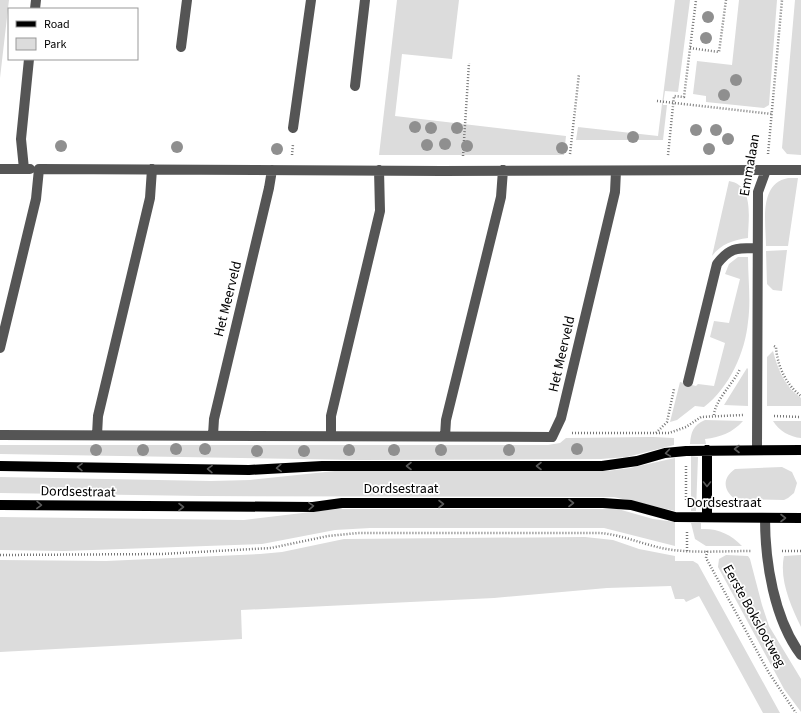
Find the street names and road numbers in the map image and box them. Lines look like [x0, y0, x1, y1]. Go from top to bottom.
street label: Emmalaan [735, 132, 765, 198]
street label: Het Meerveld [209, 259, 247, 339]
street label: Het Meerveld [544, 314, 580, 394]
street label: Dordsestraat [364, 479, 439, 499]
street label: Dordsestraat [40, 481, 116, 503]
street label: Dordsestraat [687, 493, 762, 513]
street label: Eerste Bokslootweg [717, 561, 791, 671]

